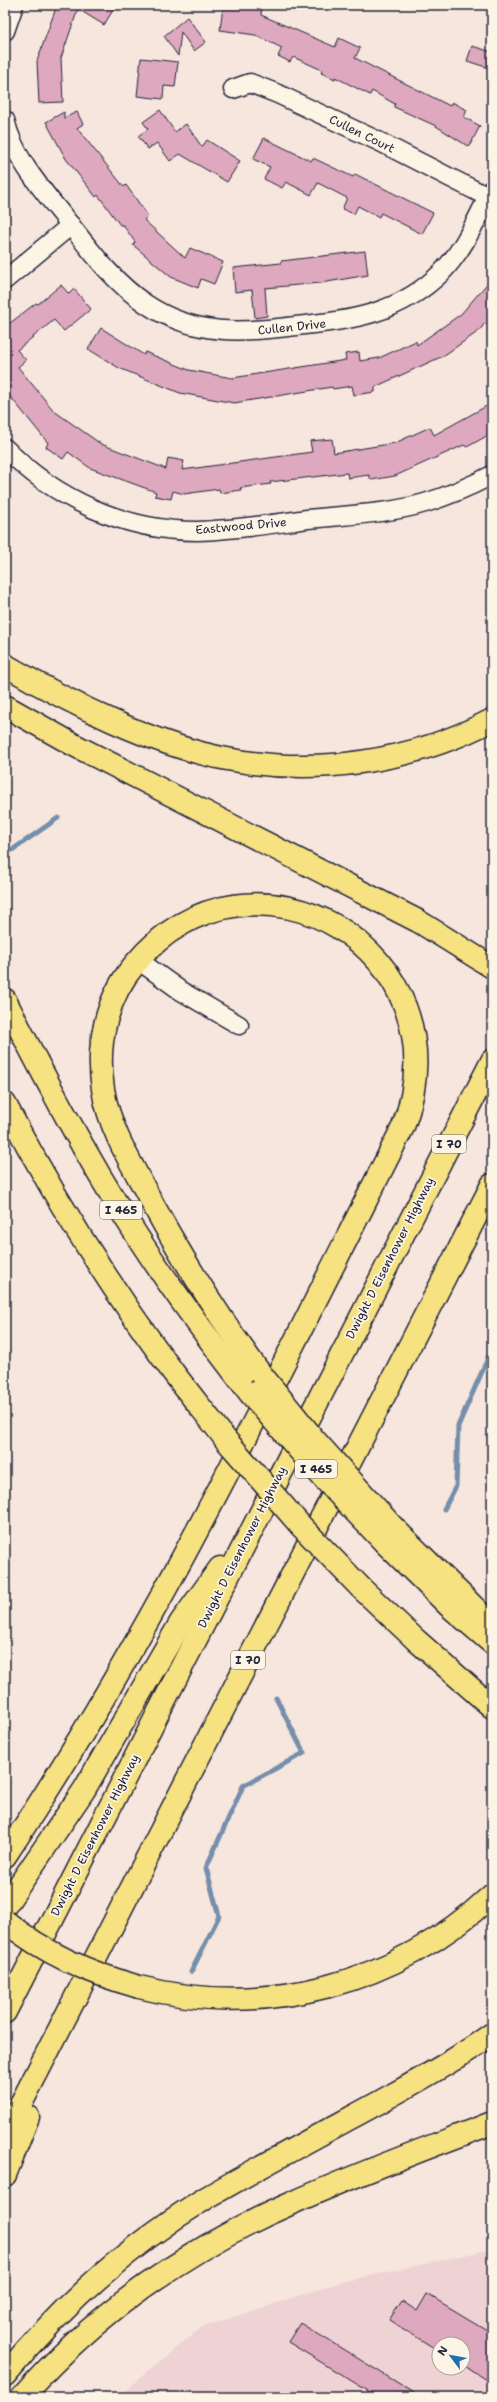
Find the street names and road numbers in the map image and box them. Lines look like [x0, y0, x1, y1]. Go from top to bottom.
street label: Cullen Court [327, 111, 397, 157]
street label: Cullen Drive [257, 315, 327, 339]
street label: Eastwood Drive [195, 514, 288, 538]
road number: I 70 [432, 1135, 466, 1153]
street label: Dwight D Eisenhower Highway [342, 1174, 438, 1342]
road number: I 465 [100, 1201, 142, 1219]
road number: I 465 [295, 1460, 337, 1478]
street label: Dwight D Eisenhower Highway [194, 1463, 290, 1631]
road number: I 70 [231, 1651, 265, 1669]
street label: Dwight D Eisenhower Highway [47, 1751, 143, 1919]

